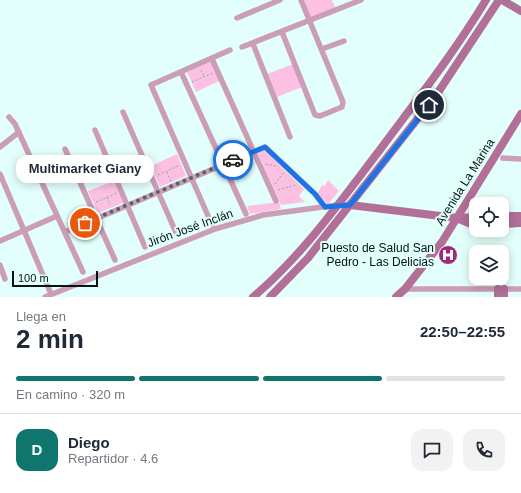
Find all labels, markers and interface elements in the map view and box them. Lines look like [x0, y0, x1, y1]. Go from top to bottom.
pin [412, 88, 446, 122]
icon: home [418, 94, 440, 116]
street label: Avenida La Marina [433, 136, 498, 228]
courier [213, 140, 253, 180]
icon: car [222, 149, 244, 171]
callout: Multimarket Giany [16, 155, 154, 183]
text: Multimarket Giany [29, 161, 141, 176]
map controls [469, 197, 509, 285]
button: locate [469, 197, 509, 237]
pin [68, 206, 102, 240]
street label: Jirón José Inclán [145, 206, 235, 250]
icon: bag [74, 212, 96, 234]
place label: Puesto de Salud San Pedro - Las Delicias [321, 241, 434, 269]
hospital icon: Puesto de Salud San Pedro - Las Delicias [437, 244, 459, 266]
button: layers [469, 245, 509, 285]
scale bar [12, 269, 98, 288]
text: 100 m [18, 272, 49, 284]
text: Llega en [16, 309, 66, 324]
text: 22:50–22:55 [420, 323, 505, 340]
text: 2 min [16, 324, 84, 354]
text: En camino · 320 m [16, 387, 125, 402]
button: chat [411, 429, 453, 471]
button: phone [463, 429, 505, 471]
text: Diego [68, 434, 110, 451]
text: D [32, 441, 42, 458]
text: Repartidor · 4.6 [68, 451, 158, 466]

